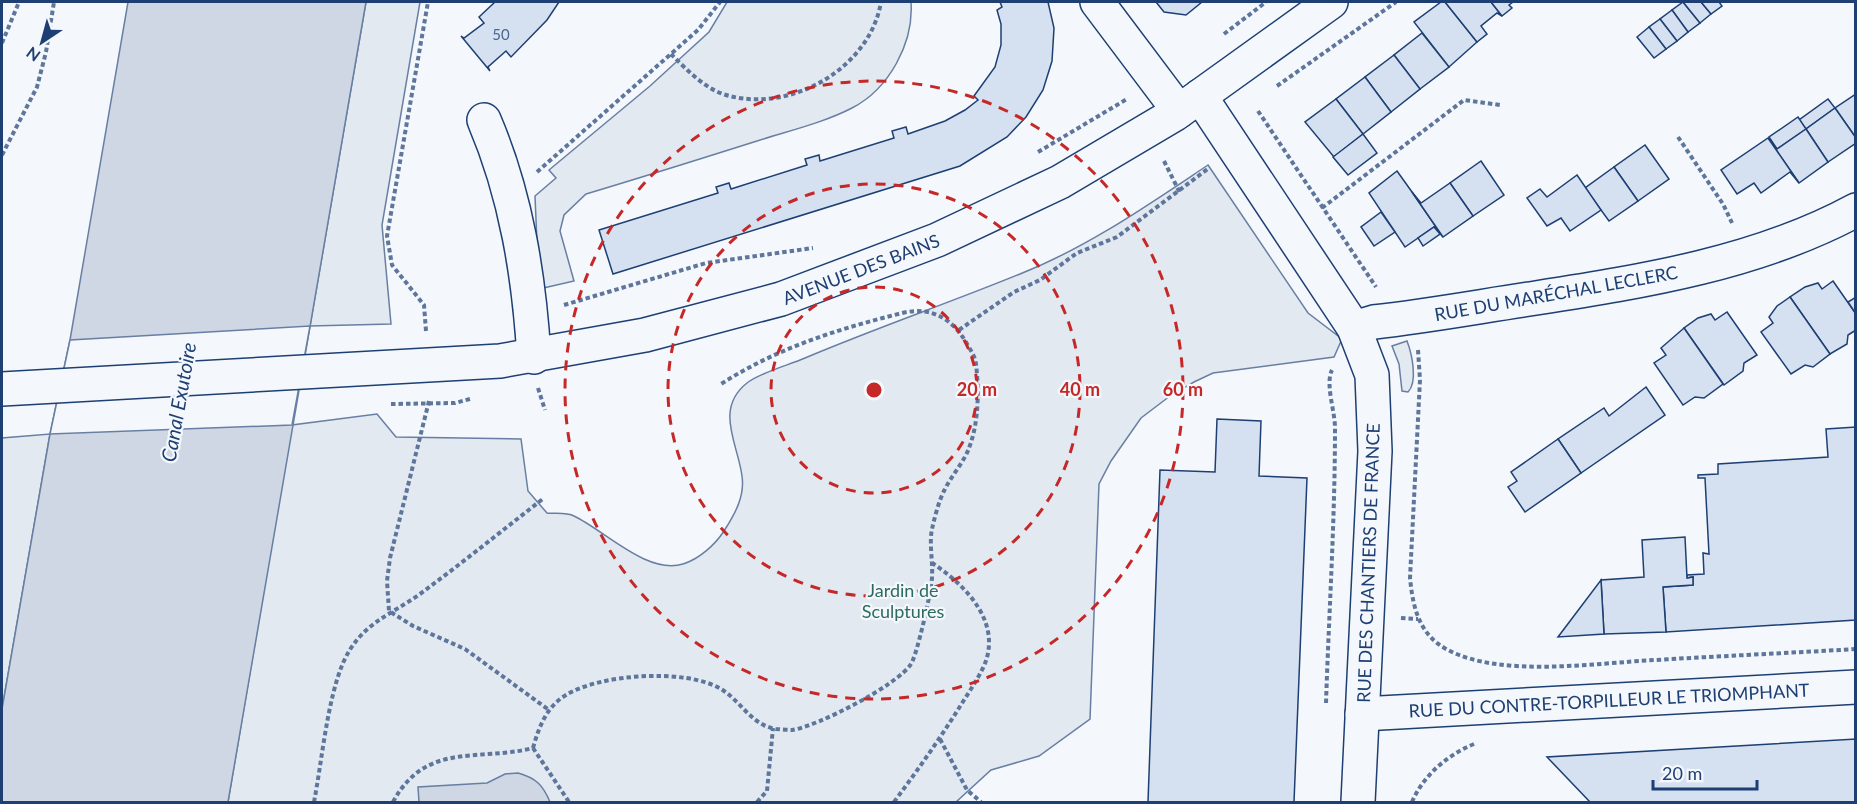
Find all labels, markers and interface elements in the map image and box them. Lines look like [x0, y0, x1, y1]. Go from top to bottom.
north arrow [12, 12, 72, 72]
house number: 50 [492, 25, 510, 43]
text: N [22, 43, 43, 66]
street label: AVENUE DES BAINS [779, 229, 943, 309]
street label: RUE DU MARÉCHAL LECLERC [1433, 261, 1679, 325]
water label: Canal Exutoire [156, 340, 200, 464]
text: 20 m [957, 378, 997, 400]
text: 40 m [1060, 378, 1100, 400]
text: 60 m [1163, 378, 1203, 400]
centre of rings [864, 380, 884, 400]
street label: RUE DES CHANTIERS DE FRANCE [1352, 423, 1384, 703]
park label: Jardin de Sculptures [862, 579, 944, 622]
street label: RUE DU CONTRE-TORPILLEUR LE TRIOMPHANT [1408, 678, 1810, 721]
scale bar [1653, 753, 1756, 791]
text: 20 m [1662, 762, 1702, 784]

